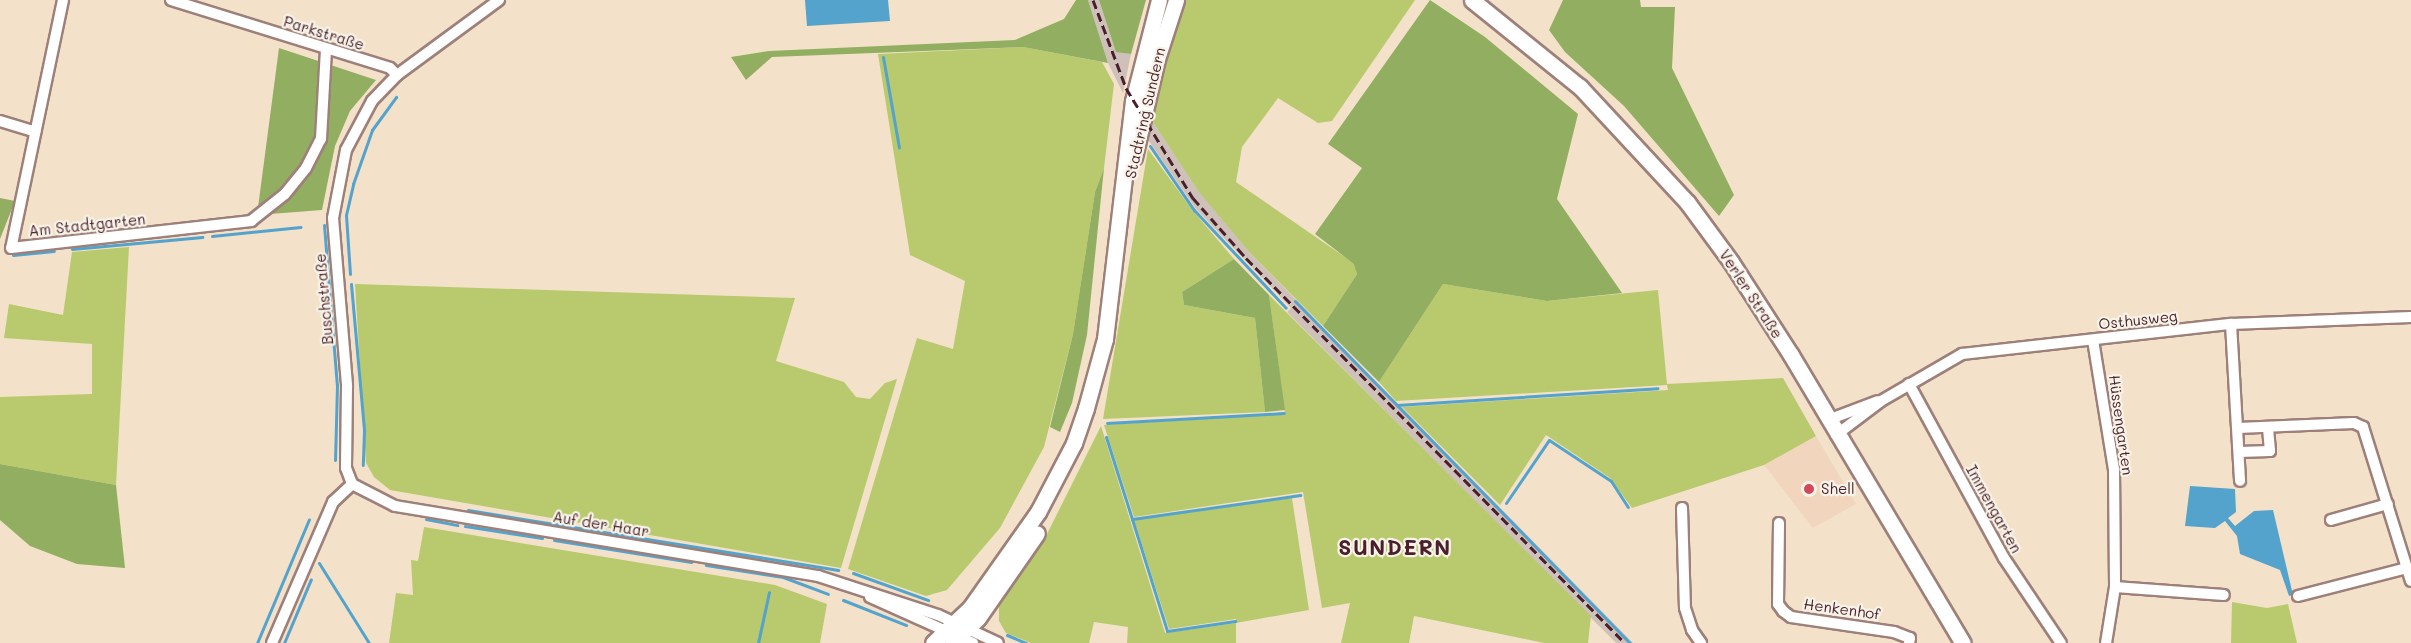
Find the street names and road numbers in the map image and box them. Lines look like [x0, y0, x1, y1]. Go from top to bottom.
street label: Parkstraße [281, 12, 367, 54]
street label: Stadtring Sundern [1121, 46, 1169, 180]
street label: Am Stadtgarten [28, 210, 146, 240]
street label: Verler Straße [1716, 246, 1786, 342]
street label: Buschstraße [311, 253, 337, 345]
street label: Osthusweg [2098, 307, 2178, 333]
street label: Hüssengarten [2105, 374, 2137, 476]
street label: Immengarten [1962, 462, 2026, 556]
street label: Auf der Haar [552, 508, 650, 540]
street label: Henkenhof [1803, 595, 1881, 623]

